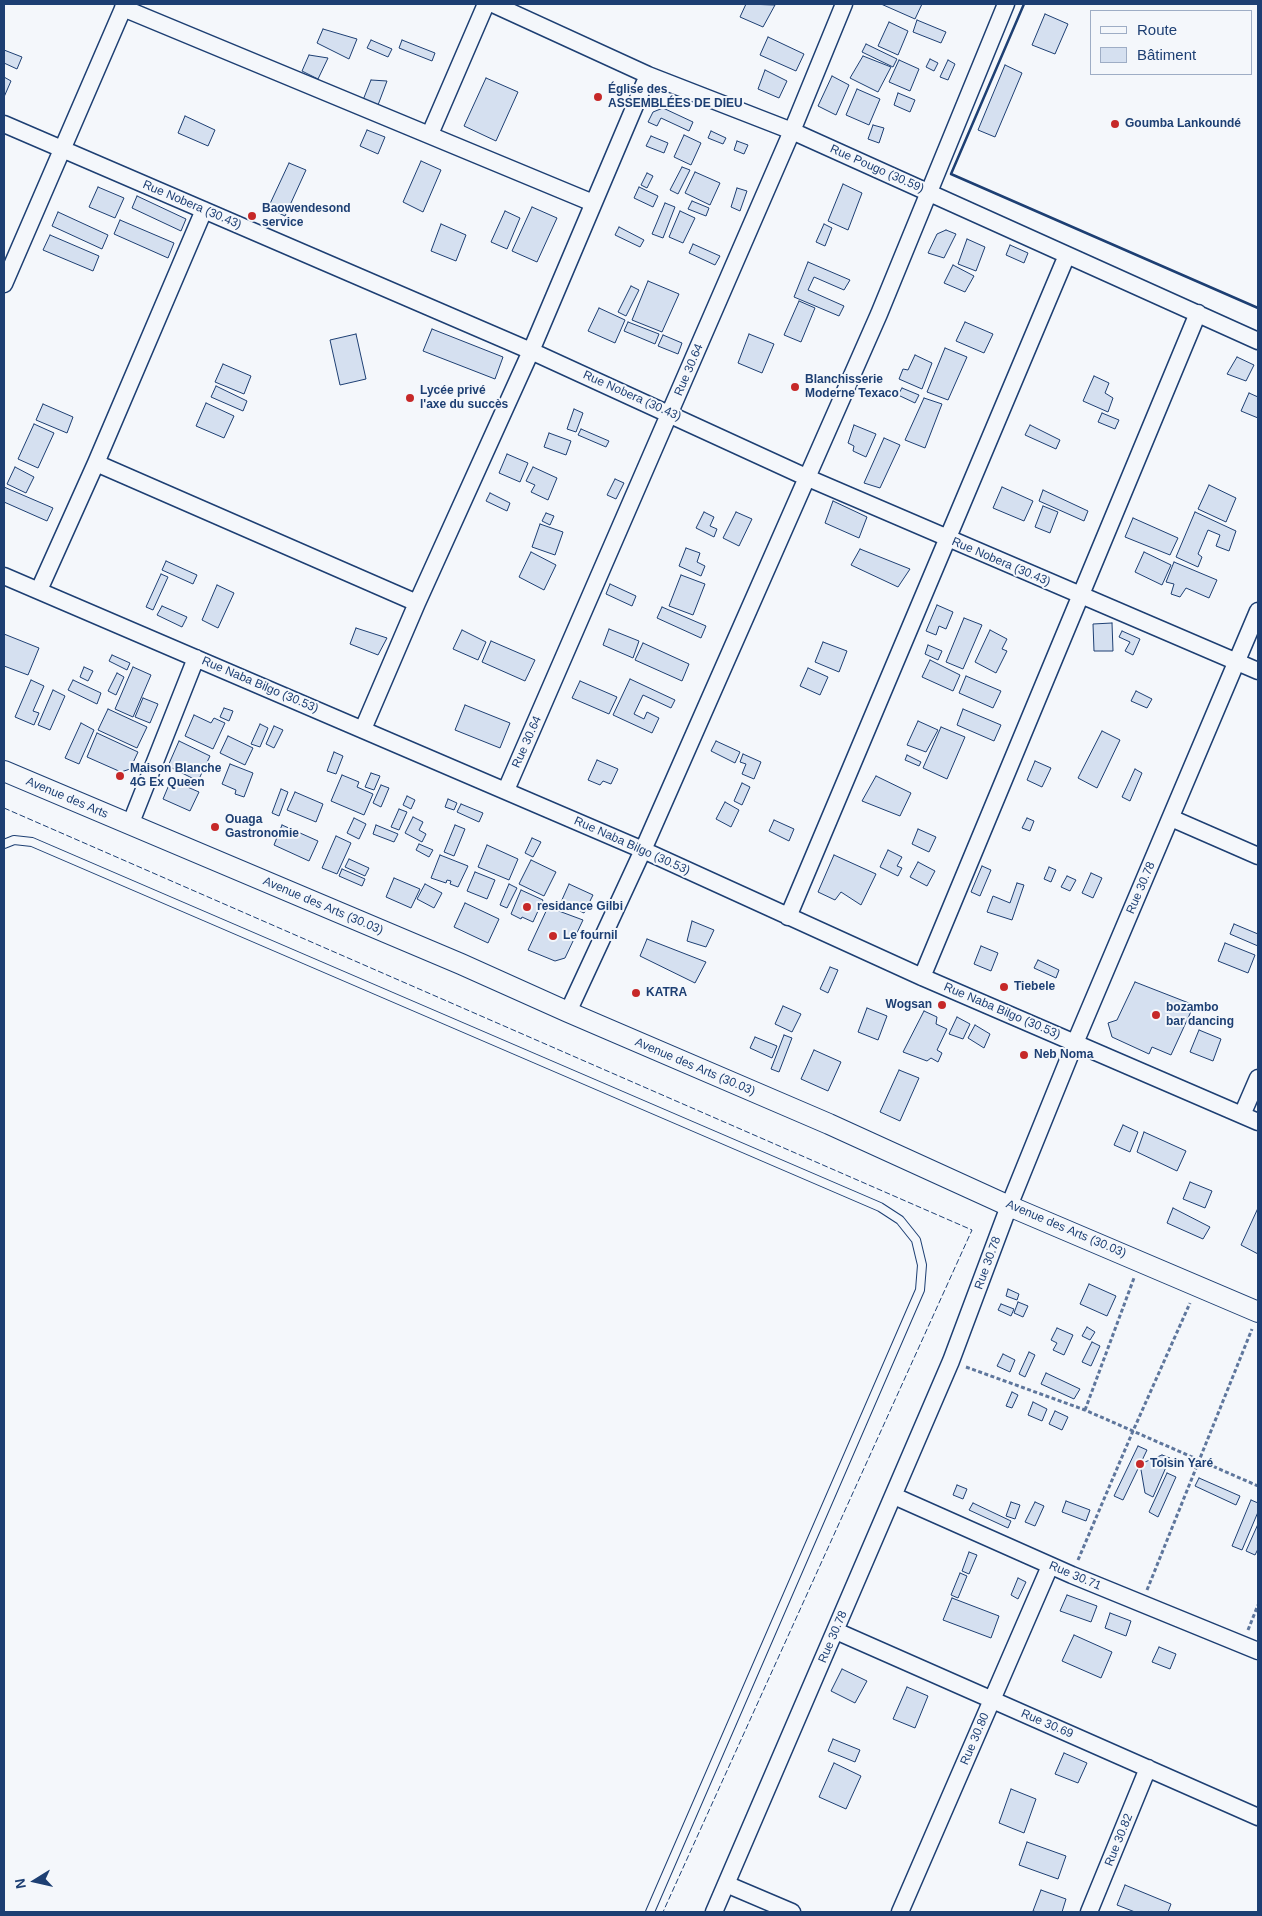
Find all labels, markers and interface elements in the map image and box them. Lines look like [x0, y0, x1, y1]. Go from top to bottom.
legend [1090, 10, 1252, 75]
text: Route [1137, 21, 1177, 38]
text: Bâtiment [1137, 46, 1196, 63]
place label: Église des ASSEMBLÉES DE DIEU [608, 83, 743, 111]
marker: Église des ASSEMBLÉES DE DIEU [592, 91, 604, 103]
place label: Goumba Lankoundé [1125, 117, 1241, 131]
marker: Goumba Lankoundé [1109, 118, 1121, 130]
street label: Rue Pougo (30.59) [828, 142, 926, 196]
street label: Rue Nobera (30.43) [140, 178, 244, 232]
place label: Baowendesond service [262, 202, 351, 230]
marker: Baowendesond service [246, 210, 258, 222]
street label: Rue 30.64 [672, 342, 706, 398]
street label: Rue Nobera (30.43) [581, 368, 683, 424]
place label: Blanchisserie Moderne Texaco [805, 373, 899, 401]
marker: Blanchisserie Moderne Texaco [789, 381, 801, 393]
place label: Lycée privé l'axe du succès [420, 384, 508, 412]
marker: Lycée privé l'axe du succès [404, 392, 416, 404]
street label: Rue Nobera (30.43) [949, 535, 1053, 589]
street label: Rue Naba Bilgo (30.53) [199, 654, 321, 716]
street label: Rue 30.64 [509, 714, 545, 770]
place label: Maison Blanche 4G Ex Queen [130, 762, 221, 790]
marker: Maison Blanche 4G Ex Queen [114, 770, 126, 782]
street label: Avenue des Arts [24, 774, 110, 822]
place label: Ouaga Gastronomie [225, 813, 299, 841]
street label: Rue Naba Bilgo (30.53) [572, 814, 692, 878]
marker: Ouaga Gastronomie [209, 821, 221, 833]
street label: Rue 30.78 [1124, 860, 1158, 916]
street label: Avenue des Arts (30.03) [261, 874, 385, 938]
place label: residance Gilbi [537, 900, 623, 914]
marker: residance Gilbi [521, 901, 533, 913]
place label: Le fournil [563, 929, 618, 943]
marker: Le fournil [547, 930, 559, 942]
street label: Rue Naba Bilgo (30.53) [941, 980, 1063, 1042]
place label: Tiebele [1014, 980, 1055, 994]
marker: Tiebele [998, 981, 1010, 993]
place label: KATRA [646, 986, 687, 1000]
marker: KATRA [630, 987, 642, 999]
place label: Wogsan [886, 998, 932, 1012]
marker: Wogsan [936, 999, 948, 1011]
place label: bozambo bar dancing [1166, 1001, 1234, 1029]
marker: bozambo bar dancing [1150, 1009, 1162, 1021]
street label: Avenue des Arts (30.03) [633, 1035, 757, 1099]
place label: Neb Noma [1034, 1048, 1093, 1062]
marker: Neb Noma [1018, 1049, 1030, 1061]
street label: Avenue des Arts (30.03) [1004, 1197, 1128, 1261]
street label: Rue 30.78 [972, 1235, 1004, 1291]
place label: Tolsin Yaré [1150, 1457, 1213, 1471]
marker: Tolsin Yaré [1134, 1458, 1146, 1470]
street label: Rue 30.71 [1047, 1559, 1103, 1593]
street label: Rue 30.78 [816, 1609, 850, 1665]
street label: Rue 30.69 [1019, 1707, 1075, 1741]
street label: Rue 30.80 [958, 1711, 992, 1767]
street label: Rue 30.82 [1102, 1812, 1136, 1868]
north arrow [10, 1856, 60, 1906]
text: N [11, 1877, 29, 1890]

